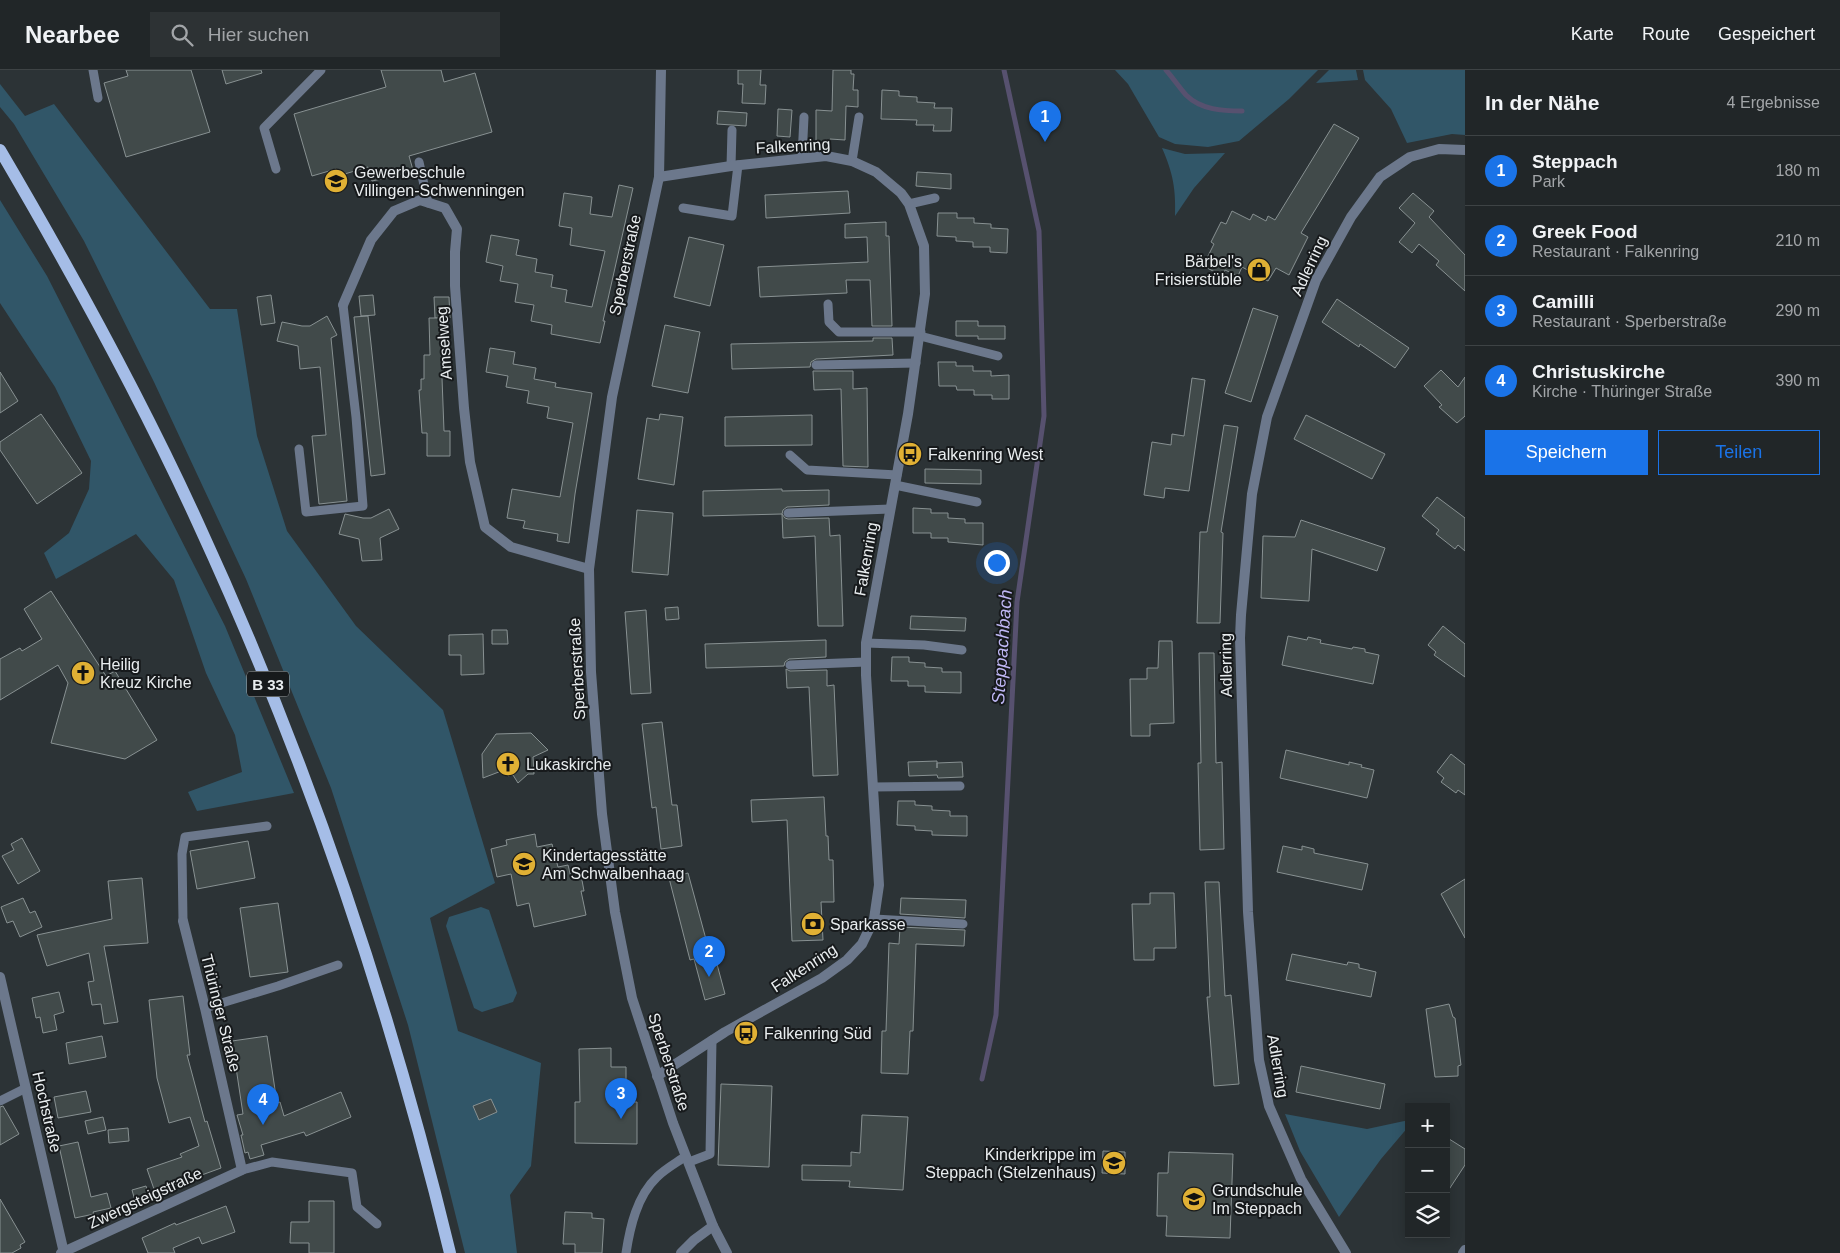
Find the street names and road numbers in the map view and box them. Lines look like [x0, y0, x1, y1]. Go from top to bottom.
street label: Falkenring [755, 136, 831, 156]
street label: Sperberstraße [606, 213, 644, 317]
street label: Adlerring [1288, 233, 1330, 299]
street label: Amselweg [433, 306, 455, 380]
street label: Falkenring [851, 521, 881, 597]
street label: Sperberstraße [566, 617, 588, 721]
street label: Adlerring [1217, 633, 1235, 697]
road number: B 33 [247, 672, 289, 696]
street label: Falkenring [768, 941, 840, 995]
street label: Thüringer Straße [198, 952, 244, 1074]
street label: Sperberstraße [645, 1011, 693, 1113]
street label: Adlerring [1264, 1033, 1292, 1099]
street label: Hochstraße [29, 1070, 65, 1154]
street label: Zwergsteigstraße [85, 1164, 205, 1232]

